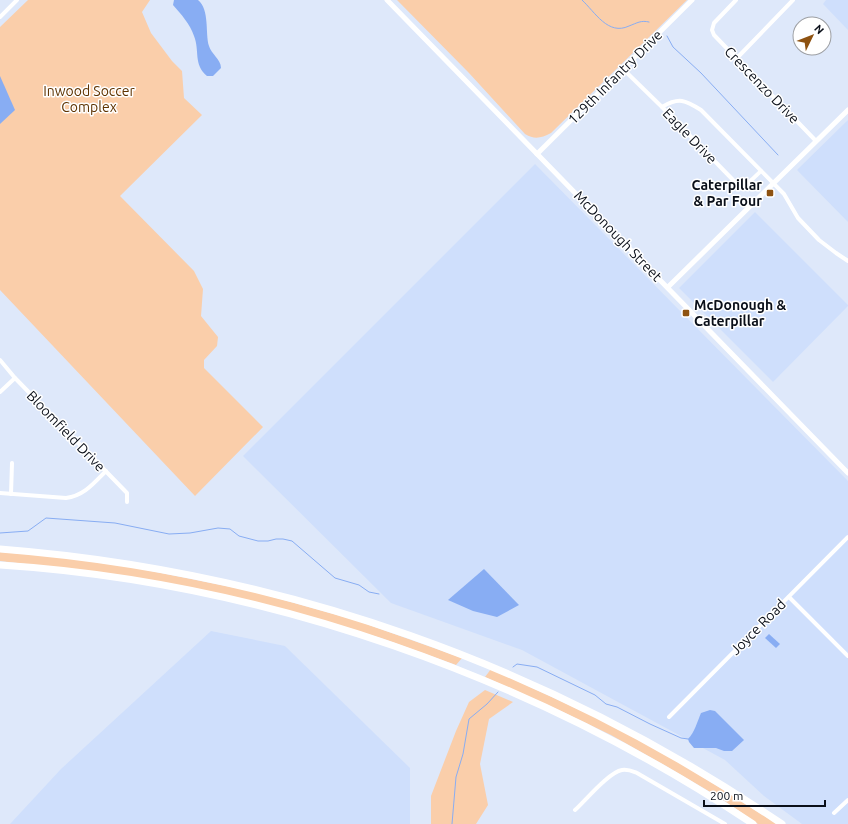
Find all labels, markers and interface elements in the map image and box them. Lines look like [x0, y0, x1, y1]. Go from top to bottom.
north arrow [792, 16, 832, 56]
text: N [812, 22, 827, 36]
street label: 129th Infantry Drive [565, 27, 665, 127]
street label: Crescenzo Drive [721, 43, 803, 127]
park label: Inwood Soccer Complex [43, 83, 136, 115]
street label: Eagle Drive [660, 105, 720, 167]
place label: Caterpillar & Par Four [691, 177, 762, 209]
street label: McDonough Street [571, 188, 666, 285]
marker: Caterpillar & Par Four [765, 188, 775, 198]
place label: McDonough & Caterpillar [694, 297, 787, 329]
marker: McDonough & Caterpillar [681, 308, 691, 318]
street label: Bloomfield Drive [24, 387, 108, 475]
street label: Joyce Road [727, 596, 789, 658]
scale bar [704, 782, 825, 808]
text: 200 m [710, 789, 743, 802]

